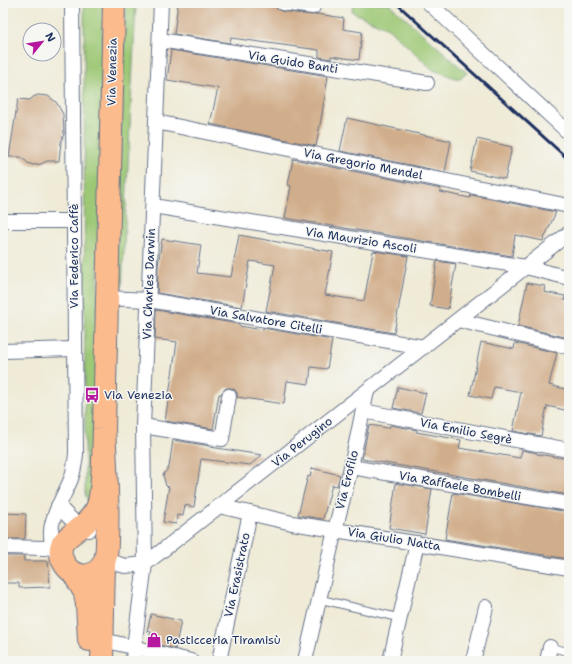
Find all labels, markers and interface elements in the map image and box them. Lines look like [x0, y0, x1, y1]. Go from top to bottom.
north arrow [22, 22, 62, 62]
text: N [42, 30, 59, 45]
street label: Via Venezia [103, 37, 121, 106]
street label: Via Guido Banti [247, 47, 339, 77]
street label: Via Gregorio Mendel [302, 145, 424, 183]
street label: Via Federico Caffè [66, 203, 82, 309]
street label: Via Maurizio Ascoli [304, 223, 418, 257]
street label: Via Charles Darwin [139, 228, 159, 340]
street label: Via Salvatore Citelli [208, 302, 324, 338]
bus stop icon: Via Venezia [83, 386, 101, 404]
place label: Via Venezia [104, 387, 173, 403]
street label: Via Perugino [268, 413, 336, 471]
street label: Via Emilio Segrè [418, 414, 514, 448]
street label: Via Erofilo [332, 449, 362, 511]
street label: Via Raffaele Bombelli [398, 467, 522, 505]
street label: Via Giulio Natta [346, 524, 442, 554]
street label: Via Erasistrato [220, 531, 254, 619]
shop icon: Pasticceria Tiramisù [145, 631, 163, 649]
place label: Pasticceria Tiramisù [166, 632, 281, 648]

